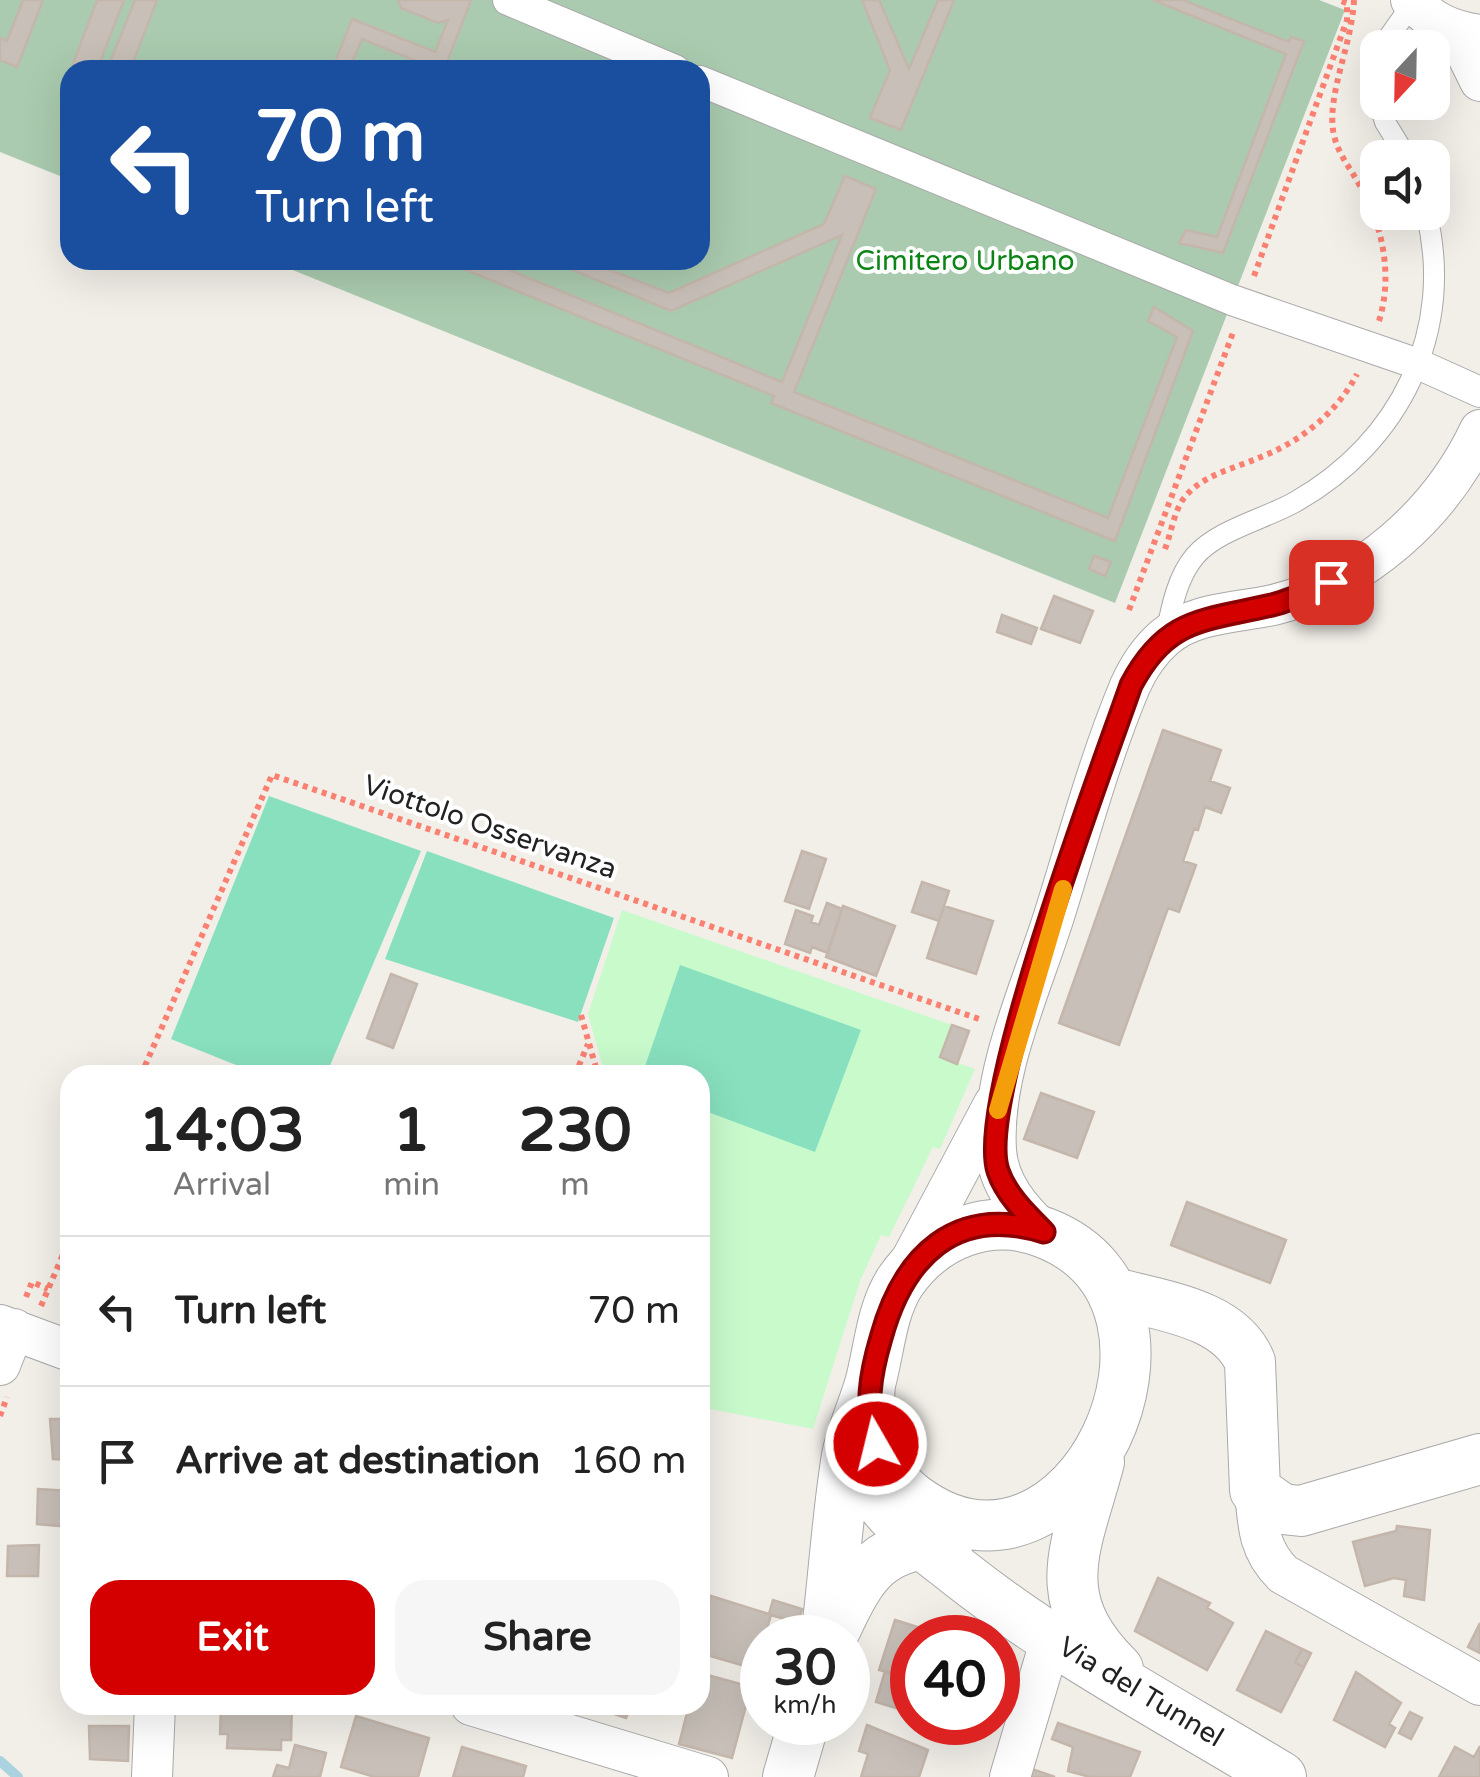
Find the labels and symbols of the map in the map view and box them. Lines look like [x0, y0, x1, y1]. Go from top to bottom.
north arrow [1360, 30, 1450, 120]
park label: Cimitero Urbano [856, 244, 1075, 278]
pin [1289, 540, 1374, 625]
street label: Viottolo Osservanza [359, 768, 621, 886]
position arrow [824, 1392, 928, 1496]
speed limit sign: 40 [890, 1615, 1020, 1745]
street label: Via del Tunnel [1052, 1629, 1230, 1755]

